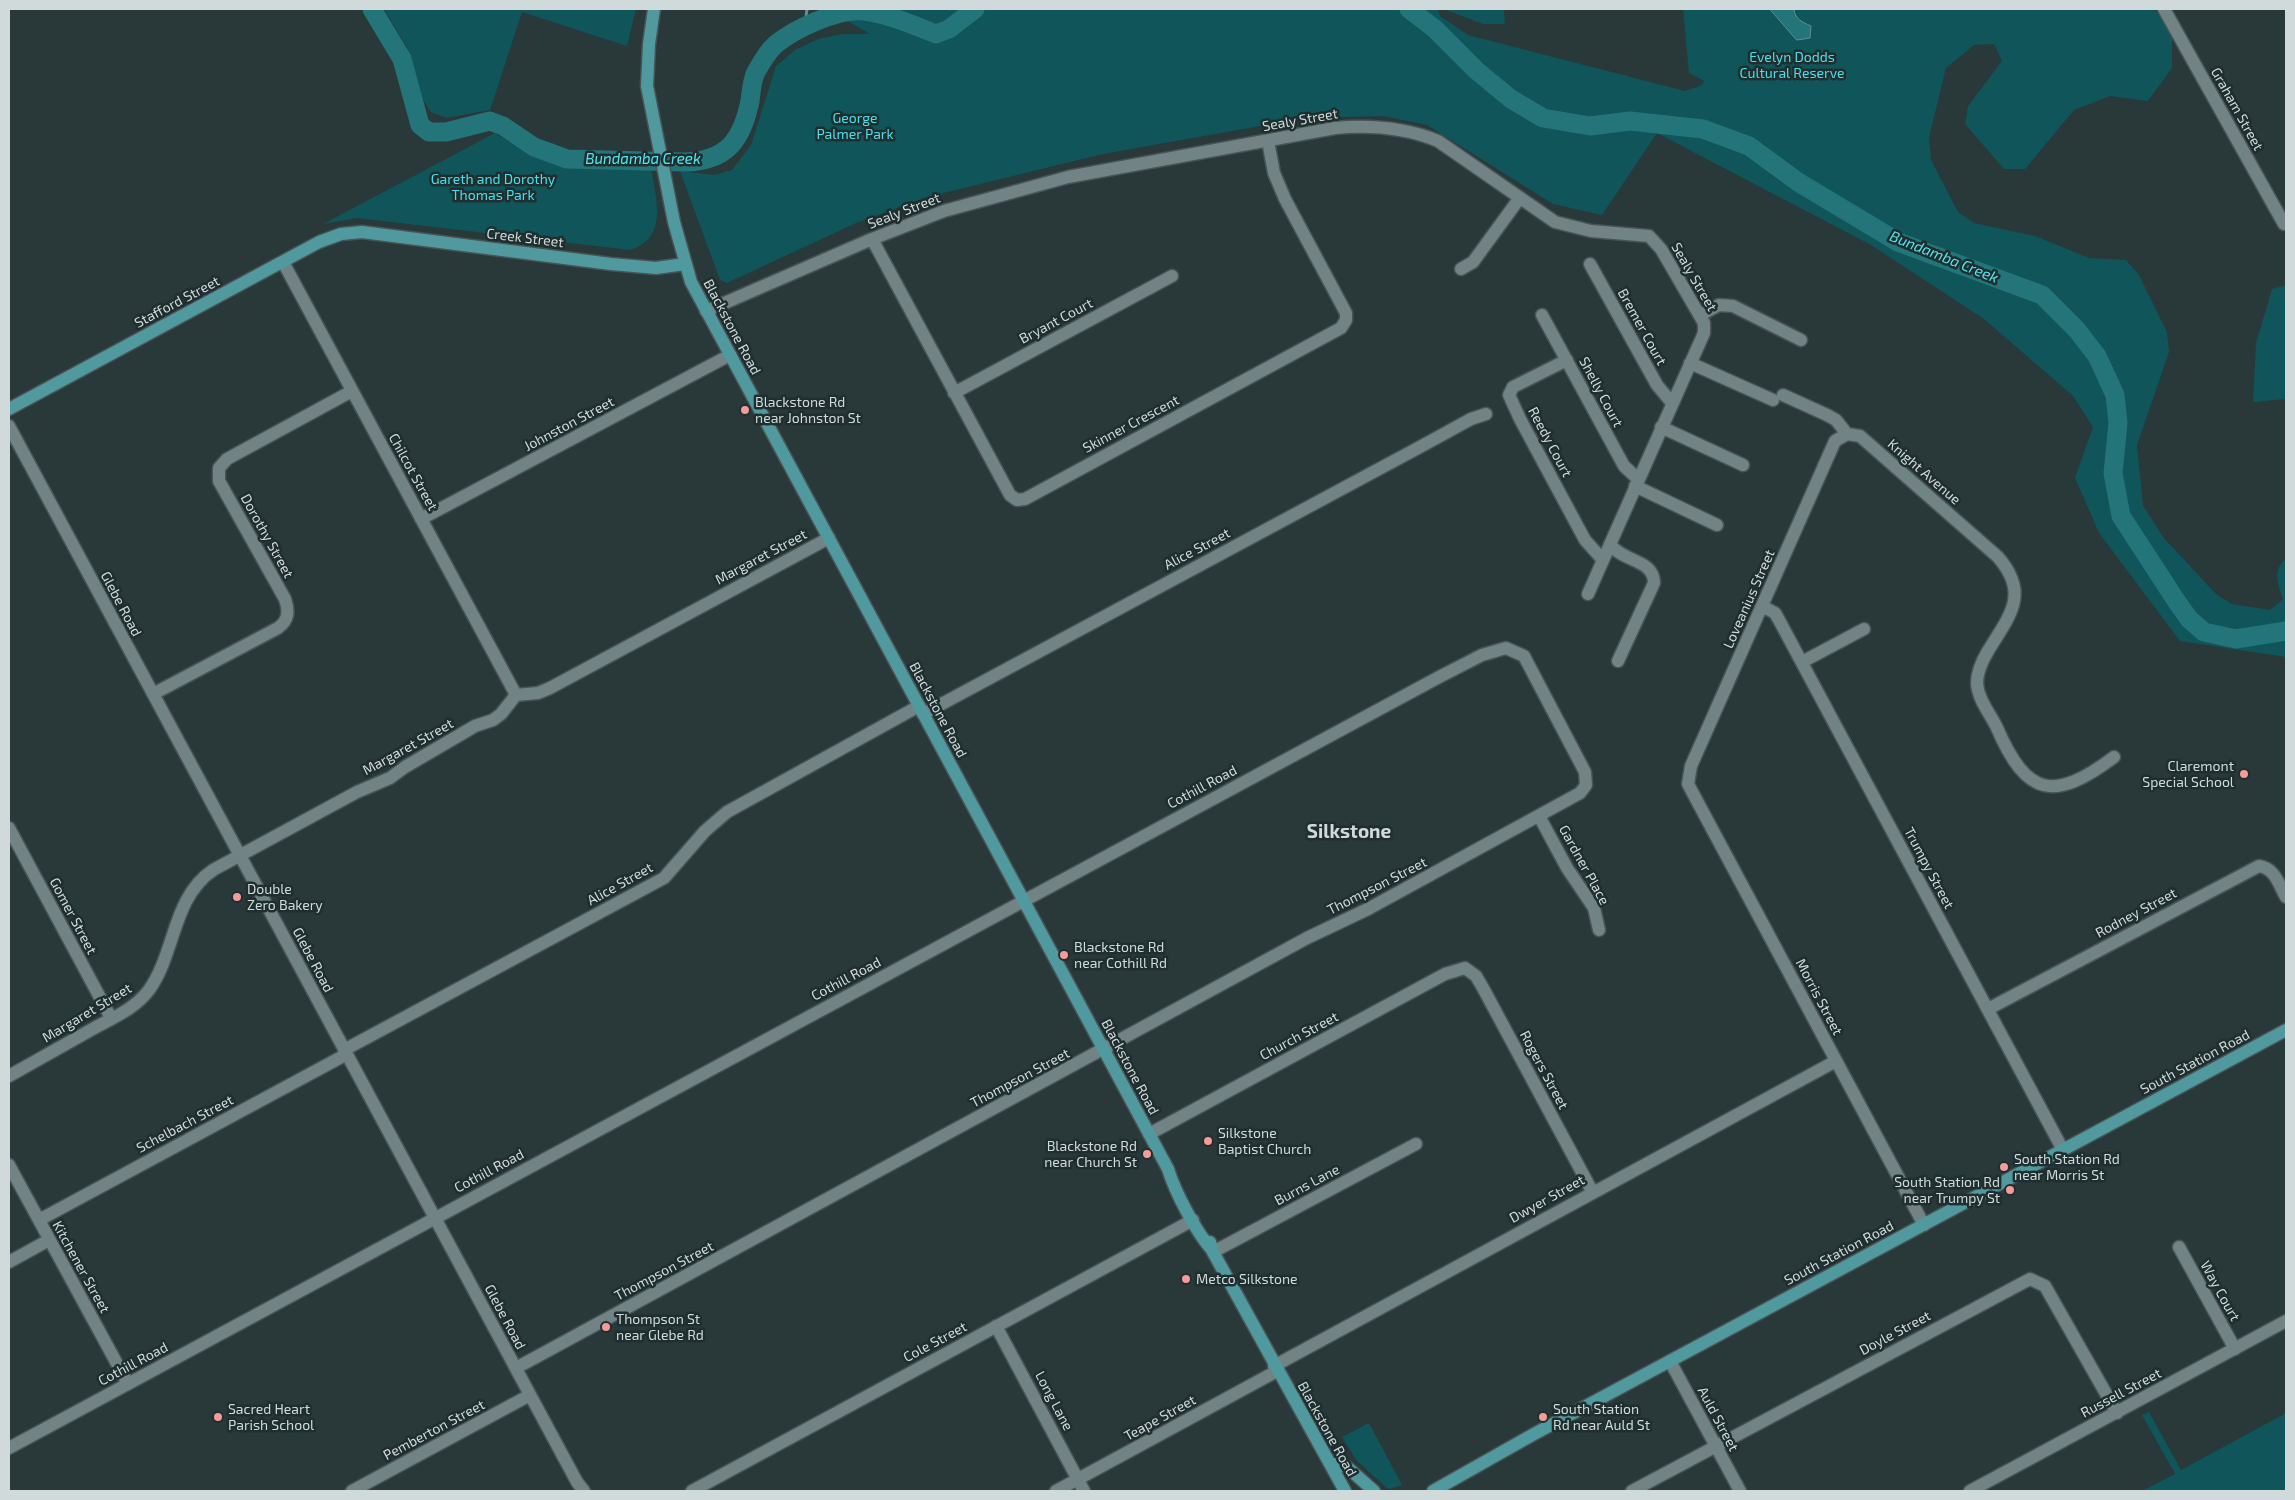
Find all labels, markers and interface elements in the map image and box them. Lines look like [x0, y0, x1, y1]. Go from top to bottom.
park label: Evelyn Dodds Cultural Reserve [1739, 49, 1845, 82]
street label: Graham Street [2207, 65, 2267, 153]
street label: Sealy Street [1261, 105, 1339, 135]
park label: George Palmer Park [816, 110, 894, 142]
water label: Bundamba Creek [585, 150, 701, 168]
park label: Gareth and Dorothy Thomas Park [431, 171, 555, 203]
street label: Sealy Street [865, 189, 943, 233]
street label: Creek Street [485, 225, 565, 251]
water label: Bundamba Creek [1887, 227, 2001, 287]
street label: Sealy Street [1668, 240, 1720, 314]
street label: Stafford Street [132, 272, 222, 332]
street label: Blackstone Road [700, 276, 764, 378]
street label: Bremer Court [1614, 286, 1670, 368]
street label: Bryant Court [1016, 295, 1096, 347]
street label: Shelly Court [1576, 354, 1626, 430]
street label: Skinner Crescent [1080, 392, 1182, 456]
street label: Johnston Street [521, 393, 617, 455]
place label: Blackstone Rd near Johnston St [755, 394, 861, 427]
marker: Blackstone Rd near Johnston St [739, 404, 751, 416]
street label: Reedy Court [1525, 404, 1575, 480]
street label: Chilcot Street [385, 430, 441, 514]
street label: Knight Avenue [1884, 436, 1964, 508]
street label: Dorothy Street [237, 491, 297, 581]
street label: Alice Street [1161, 525, 1233, 573]
street label: Margaret Street [712, 526, 810, 588]
street label: Loveanius Street [1720, 547, 1778, 651]
street label: Glebe Road [97, 569, 145, 639]
street label: Blackstone Road [906, 659, 970, 761]
street label: Margaret Street [360, 715, 456, 779]
place label: Claremont Special School [2142, 758, 2234, 790]
street label: Cothill Road [1164, 762, 1240, 812]
marker: Claremont Special School [2238, 768, 2250, 780]
district label: Silkstone [1307, 821, 1391, 843]
street label: Gardner Place [1555, 822, 1613, 908]
street label: Trumpy Street [1900, 824, 1958, 912]
street label: Thompson Street [1324, 854, 1430, 918]
street label: Alice Street [584, 859, 656, 909]
street label: Gomer Street [46, 875, 100, 957]
place label: Double Zero Bakery [247, 881, 323, 914]
street label: Rodney Street [2093, 885, 2179, 941]
marker: Double Zero Bakery [231, 891, 243, 903]
street label: Glebe Road [289, 925, 337, 995]
place label: Blackstone Rd near Cothill Rd [1074, 939, 1167, 972]
marker: Blackstone Rd near Cothill Rd [1058, 949, 1070, 961]
street label: Cothill Road [808, 954, 884, 1004]
street label: Morris Street [1792, 956, 1846, 1038]
street label: Margaret Street [39, 980, 135, 1046]
street label: Church Street [1257, 1008, 1341, 1064]
street label: Blackstone Road [1098, 1016, 1162, 1118]
street label: South Station Road [2137, 1026, 2253, 1098]
street label: Rogers Street [1516, 1028, 1572, 1112]
street label: Thompson Street [968, 1045, 1072, 1111]
street label: Schelbach Street [134, 1091, 236, 1157]
place label: Silkstone Baptist Church [1218, 1125, 1311, 1158]
marker: Silkstone Baptist Church [1202, 1135, 1214, 1147]
place label: Blackstone Rd near Church St [1044, 1138, 1137, 1170]
street label: Cothill Road [451, 1146, 527, 1196]
marker: Blackstone Rd near Church St [1141, 1148, 1153, 1160]
place label: South Station Rd near Morris St [2014, 1151, 2120, 1184]
street label: Burns Lane [1272, 1161, 1342, 1209]
marker: South Station Rd near Morris St [1998, 1161, 2010, 1173]
street label: Dwyer Street [1506, 1171, 1588, 1227]
place label: South Station Rd near Trumpy St [1894, 1174, 2000, 1206]
marker: South Station Rd near Trumpy St [2004, 1184, 2016, 1196]
street label: South Station Road [1781, 1217, 1897, 1289]
street label: Kitchener Street [49, 1218, 113, 1316]
street label: Thompson Street [612, 1238, 716, 1304]
street label: Way Court [2197, 1258, 2243, 1324]
place label: Metco Silkstone [1196, 1271, 1298, 1287]
marker: Metco Silkstone [1180, 1273, 1192, 1285]
street label: Glebe Road [481, 1282, 529, 1352]
street label: Doyle Street [1857, 1307, 1933, 1359]
place label: Thompson St near Glebe Rd [616, 1311, 704, 1344]
street label: Cole Street [900, 1318, 970, 1366]
marker: Thompson St near Glebe Rd [600, 1321, 612, 1333]
street label: Cothill Road [95, 1339, 171, 1389]
street label: Russell Street [2078, 1365, 2164, 1421]
street label: Long Lane [1031, 1368, 1077, 1434]
street label: Blackstone Road [1294, 1379, 1360, 1479]
street label: Auld Street [1694, 1384, 1742, 1454]
street label: Teape Street [1121, 1391, 1199, 1445]
street label: Pemberton Street [380, 1396, 488, 1464]
place label: Sacred Heart Parish School [228, 1401, 314, 1434]
place label: South Station Rd near Auld St [1553, 1401, 1650, 1434]
marker: Sacred Heart Parish School [212, 1411, 224, 1423]
marker: South Station Rd near Auld St [1537, 1411, 1549, 1423]

